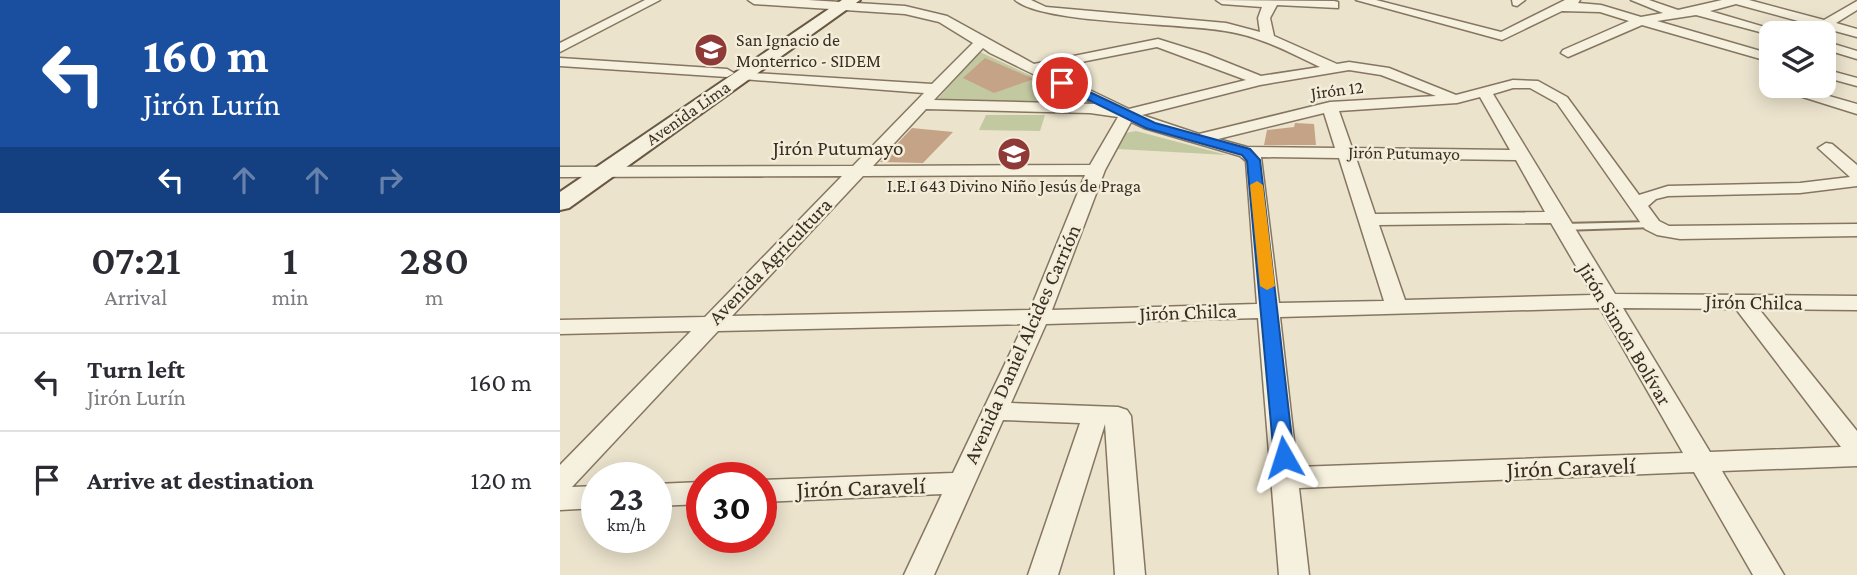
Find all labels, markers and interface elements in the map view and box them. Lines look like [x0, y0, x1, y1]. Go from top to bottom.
map controls [1759, 21, 1836, 98]
button: layers [1759, 21, 1836, 98]
icon: left [28, 28, 119, 119]
text: 160 m [143, 28, 269, 83]
place label: San Ignacio de Monterrico - SIDEM [736, 30, 881, 71]
school or university icon: San Ignacio de Monterrico - SIDEM [692, 31, 730, 69]
pin [1032, 53, 1092, 113]
icon: arrive [1043, 64, 1081, 102]
street label: Avenida Lima [642, 77, 734, 149]
street label: Jirón 12 [1308, 77, 1364, 103]
text: Jirón Lurín [143, 86, 280, 122]
school or university icon: I.E.I 643 Divino Niño Jesús de Praga [995, 135, 1033, 173]
street label: Jirón Putumayo [771, 136, 903, 160]
street label: Jirón Putumayo [1346, 142, 1460, 164]
icon: left [152, 161, 190, 199]
icon: ahead [225, 161, 263, 199]
icon: ahead [298, 161, 336, 199]
icon: right [371, 161, 409, 199]
place label: I.E.I 643 Divino Niño Jesús de Praga [887, 176, 1141, 196]
street label: Avenida Agricultura [703, 192, 837, 329]
street label: Avenida Daniel Alcides Carrión [958, 221, 1086, 467]
text: 07:21 [91, 236, 181, 283]
text: 1 [283, 236, 298, 283]
text: 280 [400, 236, 469, 283]
street label: Jirón Simón Bolívar [1572, 257, 1677, 410]
text: Arrival [105, 284, 167, 310]
text: min [272, 284, 309, 310]
text: m [425, 284, 444, 310]
street label: Jirón Chilca [1703, 289, 1803, 315]
street label: Jirón Chilca [1137, 298, 1237, 326]
text: Turn left [87, 355, 185, 384]
icon: left [28, 363, 66, 401]
text: 160 m [470, 368, 532, 397]
text: Jirón Lurín [87, 384, 186, 410]
position arrow [1247, 420, 1321, 494]
street label: Jirón Caravelí [1504, 451, 1637, 483]
icon: arrive [28, 461, 66, 499]
speed limit sign: 30 [686, 462, 777, 553]
text: Arrive at destination [87, 466, 314, 495]
text: 120 m [471, 466, 532, 495]
street label: Jirón Caravelí [794, 471, 927, 503]
text: 23 [609, 479, 644, 518]
text: km/h [607, 515, 646, 535]

